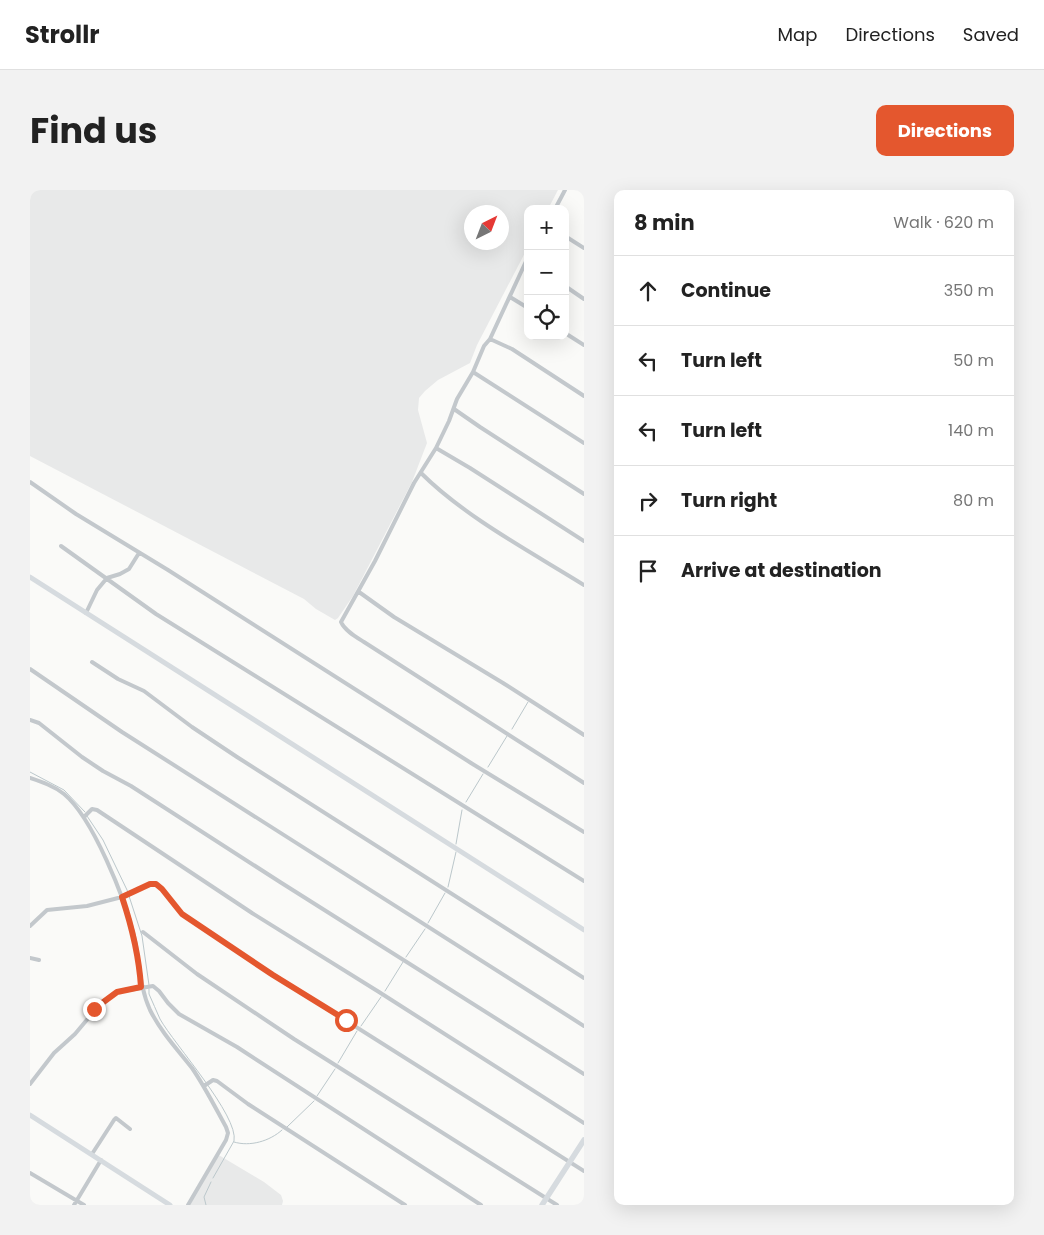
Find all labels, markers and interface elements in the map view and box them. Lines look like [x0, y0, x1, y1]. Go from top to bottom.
text: Strollr [25, 18, 100, 51]
text: Map [778, 22, 817, 47]
text: Directions [845, 22, 935, 47]
text: Saved [963, 22, 1019, 47]
button: Directions [876, 105, 1014, 156]
text: Find us [30, 106, 157, 155]
north arrow [464, 205, 509, 250]
map controls [524, 205, 569, 340]
button: + [524, 205, 569, 250]
text: 8 min [634, 208, 695, 237]
text: Walk · 620 m [893, 211, 994, 234]
button: − [524, 250, 569, 295]
icon: ahead [634, 277, 662, 305]
text: Continue [681, 277, 771, 304]
text: 350 m [944, 279, 994, 302]
button: locate [524, 295, 569, 340]
icon: left [634, 347, 662, 375]
text: Turn left [681, 347, 762, 374]
text: 50 m [953, 349, 994, 372]
icon: left [634, 417, 662, 445]
text: Turn left [681, 417, 762, 444]
text: 140 m [948, 419, 994, 442]
icon: right [634, 487, 662, 515]
text: Turn right [681, 487, 777, 514]
text: 80 m [953, 489, 994, 512]
icon: arrive [634, 557, 662, 585]
text: Arrive at destination [681, 557, 882, 584]
route end [83, 998, 106, 1021]
route start [335, 1009, 358, 1032]

